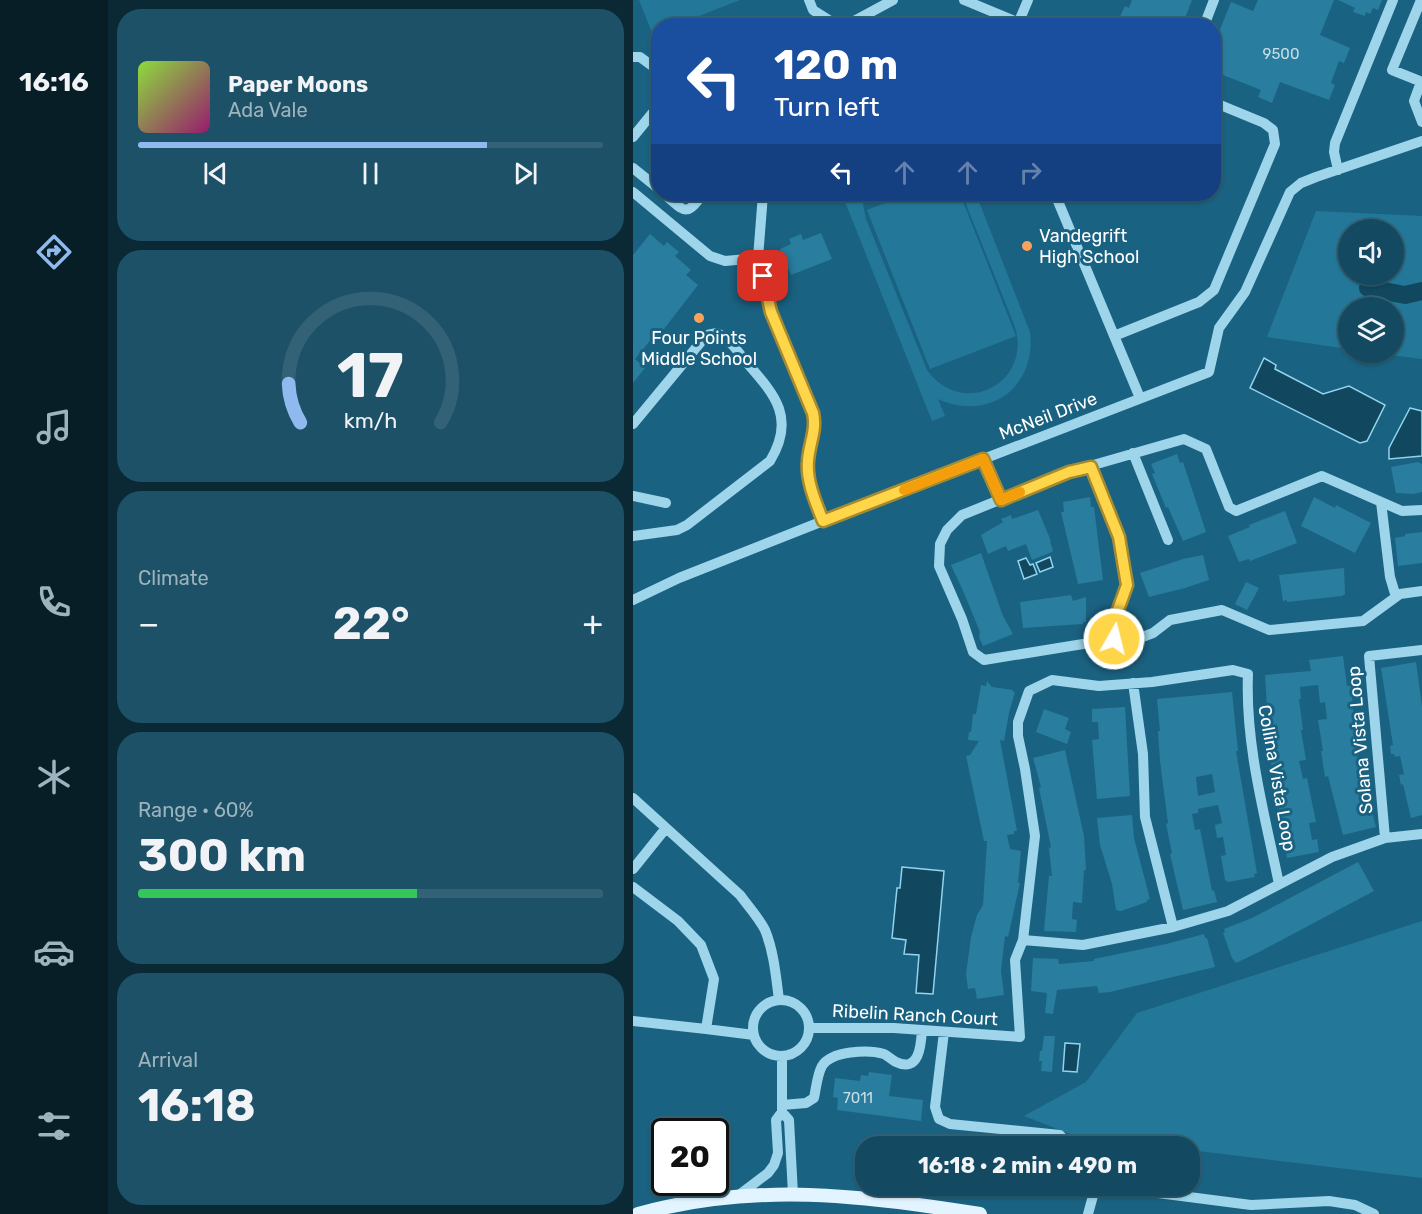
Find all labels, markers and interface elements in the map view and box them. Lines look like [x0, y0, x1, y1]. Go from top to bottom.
text: 120 m [774, 40, 898, 90]
icon: left [675, 42, 753, 120]
house number: 9500 [1263, 45, 1299, 63]
text: 16:16 [19, 66, 89, 98]
text: Paper Moons [228, 71, 368, 98]
text: Turn left [774, 91, 879, 123]
text: Ada Vale [228, 98, 308, 122]
icon: left [825, 156, 858, 189]
icon: ahead [888, 156, 921, 189]
icon: ahead [951, 156, 984, 189]
icon: right [1014, 156, 1047, 189]
icon: previous [199, 157, 232, 190]
icon: pause [354, 157, 387, 190]
icon: next [509, 157, 542, 190]
map controls [1338, 219, 1404, 363]
button: sound [1338, 219, 1404, 285]
place label: Vandegrift High School [1039, 225, 1139, 268]
icon: directions [33, 231, 75, 273]
marker: Vandegrift High School [1020, 239, 1034, 253]
pin [737, 250, 788, 301]
icon: arrive [746, 259, 779, 292]
button: layers [1338, 297, 1404, 363]
marker: Four Points Middle School [692, 311, 706, 325]
place label: Four Points Middle School [641, 327, 757, 370]
text: 17 [337, 339, 404, 413]
street label: McNeil Drive [996, 387, 1100, 445]
icon: music [33, 406, 75, 448]
text: km/h [344, 408, 397, 433]
text: Climate [138, 566, 209, 590]
icon: phone [33, 581, 75, 623]
text: 22° [332, 597, 409, 650]
text: − [138, 604, 159, 643]
text: + [582, 604, 603, 643]
position arrow [1082, 607, 1146, 671]
street label: Solana Vista Loop [1343, 665, 1377, 815]
street label: Collina Vista Loop [1253, 703, 1301, 853]
icon: climate [33, 756, 75, 798]
text: Range · 60% [138, 798, 254, 822]
text: 300 km [138, 829, 306, 882]
icon: car [33, 931, 75, 973]
street label: Ribelin Ranch Court [832, 1000, 998, 1030]
text: Arrival [138, 1048, 198, 1072]
text: 16:18 [138, 1079, 256, 1132]
house number: 7011 [843, 1089, 873, 1107]
icon: filters [33, 1105, 75, 1147]
speed limit sign: 20 [651, 1118, 729, 1196]
text: 16:18 · 2 min · 490 m [918, 1152, 1137, 1179]

